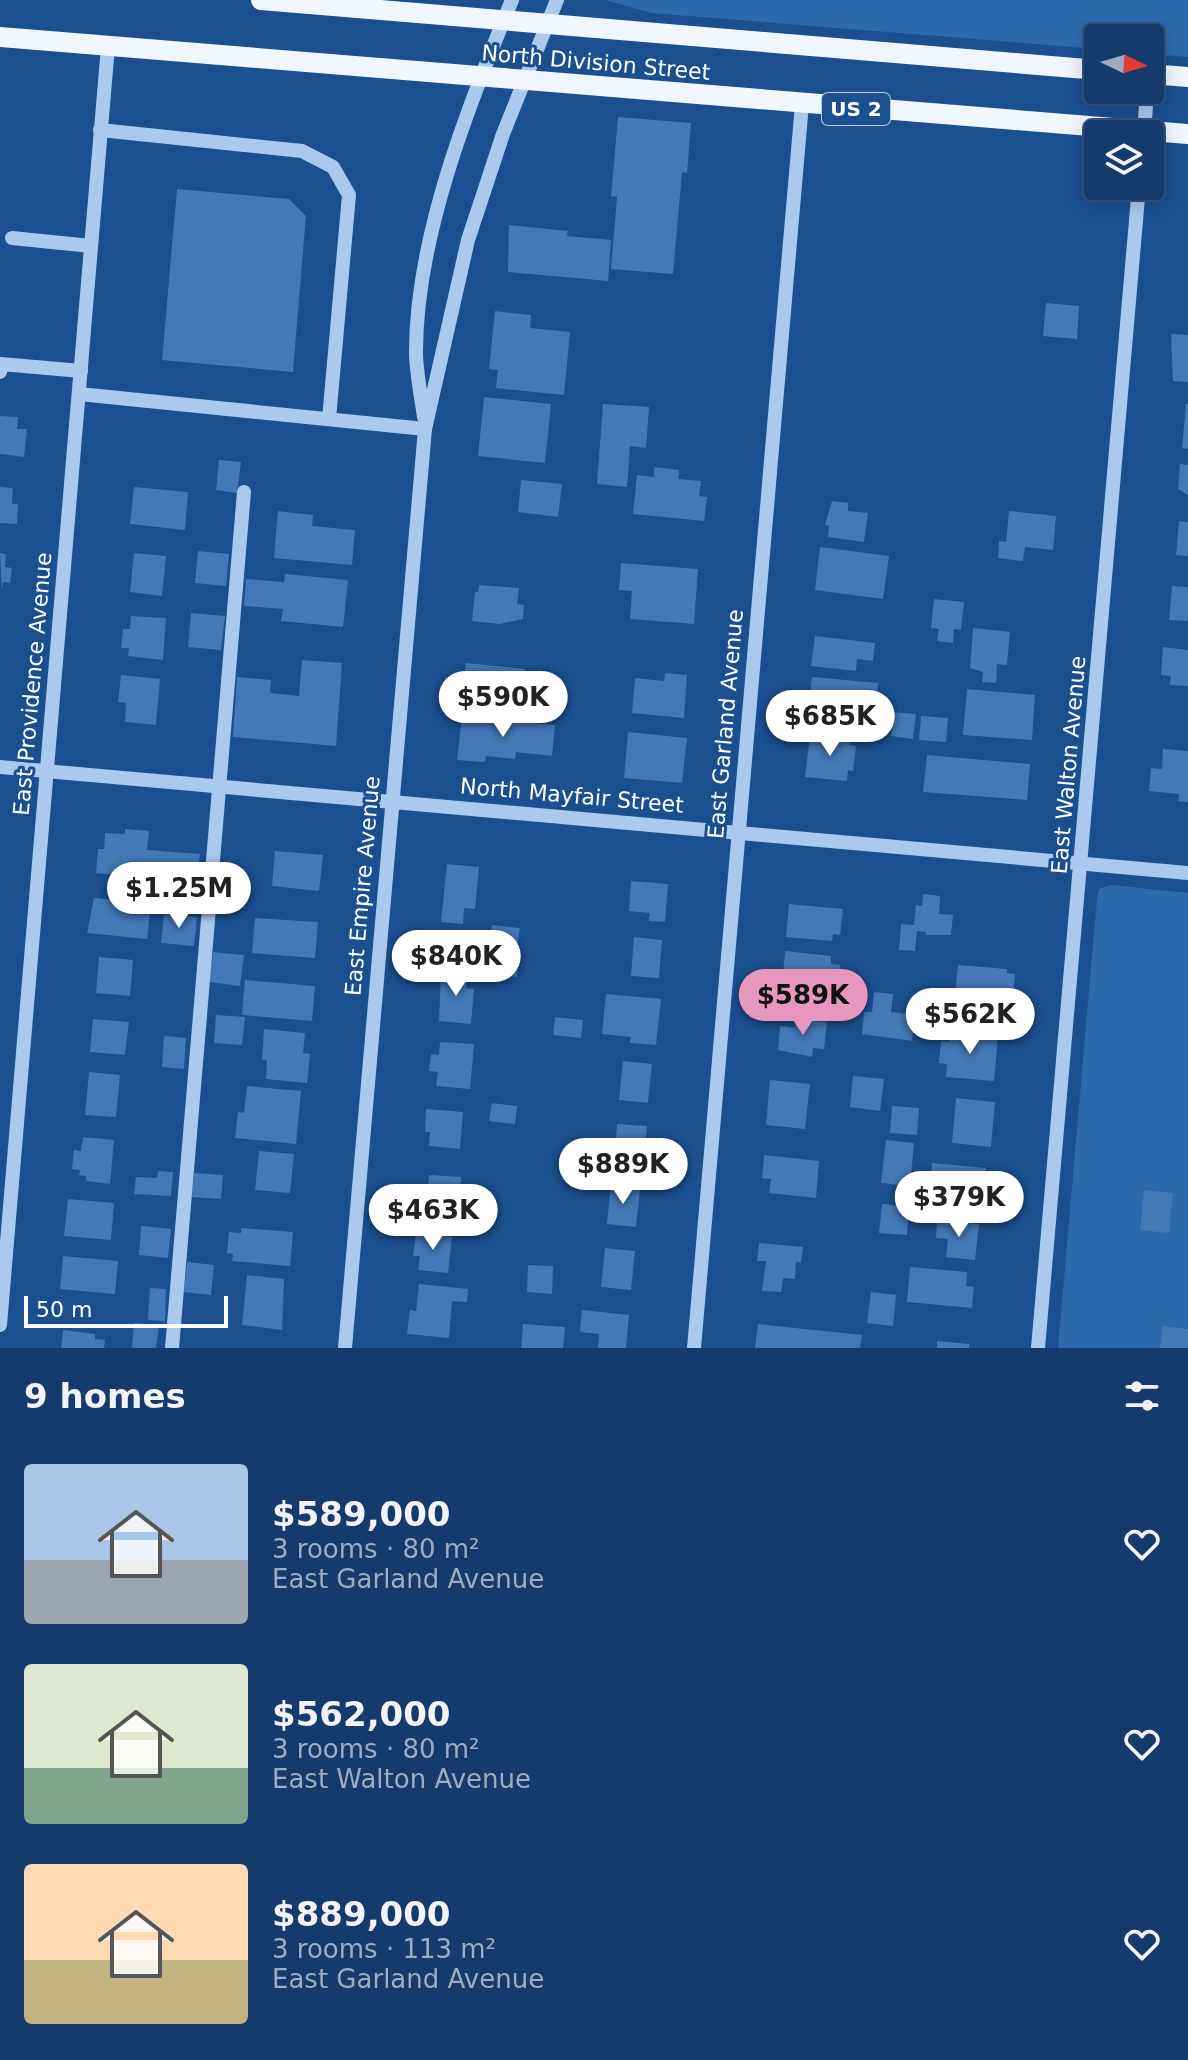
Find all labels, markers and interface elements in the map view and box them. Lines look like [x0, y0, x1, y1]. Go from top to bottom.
north arrow [1084, 24, 1164, 104]
map controls [1084, 24, 1164, 200]
street label: North Division Street [481, 40, 712, 85]
road number: US 2 [822, 93, 890, 125]
button: layers [1084, 120, 1164, 200]
street label: East Providence Avenue [9, 551, 56, 817]
street label: East Garland Avenue [703, 608, 748, 840]
street label: East Walton Avenue [1046, 655, 1091, 875]
pin: $590K [447, 671, 559, 739]
text: $590K [457, 682, 549, 712]
pin: $685K [774, 690, 886, 758]
text: $685K [784, 701, 876, 731]
street label: North Mayfair Street [459, 773, 685, 818]
street label: East Empire Avenue [340, 775, 385, 997]
pin: $1.25M [114, 862, 244, 930]
text: $1.25M [125, 873, 233, 903]
pin: $840K [400, 930, 512, 998]
text: $840K [410, 941, 502, 971]
pin: $589K [747, 969, 859, 1037]
text: $589K [757, 980, 849, 1010]
pin: $562K [914, 988, 1026, 1056]
text: $562K [924, 999, 1016, 1029]
pin: $889K [567, 1138, 679, 1206]
text: $889K [577, 1149, 669, 1179]
pin: $379K [903, 1171, 1015, 1239]
text: $379K [913, 1182, 1005, 1212]
pin: $463K [377, 1184, 489, 1252]
text: $463K [387, 1195, 479, 1225]
scale bar [24, 1292, 228, 1328]
text: 50 m [36, 1297, 92, 1322]
icon: filters [1120, 1374, 1164, 1418]
text: 9 homes [24, 1376, 186, 1416]
text: $589,000 [272, 1494, 451, 1534]
icon: home [88, 1496, 184, 1592]
icon: heart [1120, 1522, 1164, 1566]
text: 3 rooms · 80 m² [272, 1534, 480, 1564]
text: East Garland Avenue [272, 1564, 544, 1594]
text: $562,000 [272, 1694, 451, 1734]
icon: home [88, 1696, 184, 1792]
icon: heart [1120, 1722, 1164, 1766]
text: 3 rooms · 80 m² [272, 1734, 480, 1764]
text: East Walton Avenue [272, 1764, 531, 1794]
text: $889,000 [272, 1894, 451, 1934]
icon: home [88, 1896, 184, 1992]
icon: heart [1120, 1922, 1164, 1966]
text: 3 rooms · 113 m² [272, 1934, 496, 1964]
text: East Garland Avenue [272, 1964, 544, 1994]

